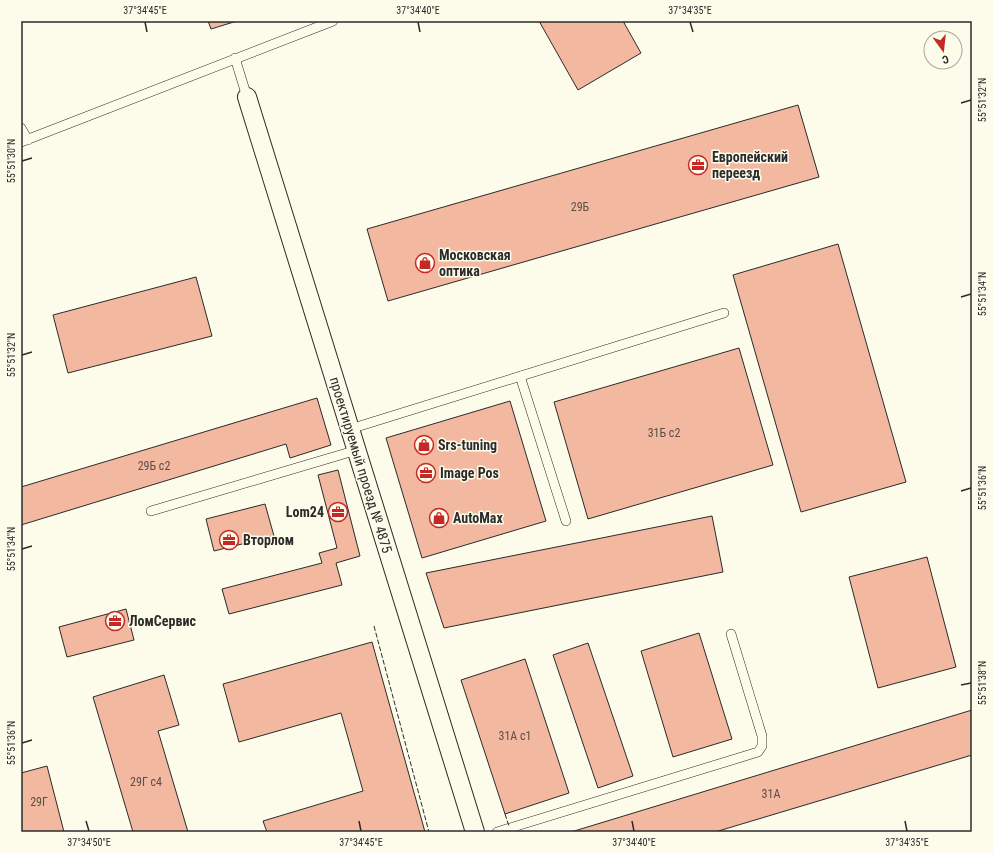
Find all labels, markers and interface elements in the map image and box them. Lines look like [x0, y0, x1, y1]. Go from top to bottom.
text: 37°34'45"E [123, 5, 167, 16]
text: 37°34'40"E [396, 5, 440, 16]
text: 37°34'35"E [668, 5, 712, 16]
north arrow [923, 30, 963, 70]
text: С [941, 52, 950, 66]
text: 55°51'32"N [977, 78, 988, 122]
text: 55°51'30"N [6, 139, 17, 183]
place label: Европейский переезд [712, 149, 788, 181]
office icon: Европейский переезд [687, 154, 709, 176]
house number: 29Б [571, 200, 590, 214]
place label: Московская оптика [439, 247, 511, 279]
shop icon: Московская оптика [414, 252, 436, 274]
text: 55°51'34"N [977, 272, 988, 316]
text: 55°51'32"N [6, 333, 17, 377]
street label: проектируемый проезд № 4875 [327, 375, 395, 555]
house number: 31Б с2 [648, 426, 680, 440]
shop icon: Srs-tuning [413, 434, 435, 456]
place label: Srs-tuning [438, 437, 497, 453]
house number: 29Б с2 [138, 459, 170, 473]
office icon: Image Pos [415, 462, 437, 484]
place label: Image Pos [440, 465, 499, 481]
text: 55°51'36"N [977, 466, 988, 510]
office icon: Lom24 [327, 501, 349, 523]
place label: Lom24 [286, 504, 324, 520]
shop icon: AutoMax [428, 507, 450, 529]
place label: AutoMax [453, 510, 503, 526]
text: 55°51'34"N [6, 527, 17, 571]
office icon: Вторлом [218, 529, 240, 551]
place label: Вторлом [243, 532, 294, 548]
office icon: ЛомСервис [104, 610, 126, 632]
place label: ЛомСервис [129, 613, 196, 629]
text: 55°51'38"N [977, 661, 988, 705]
text: 55°51'36"N [6, 721, 17, 765]
house number: 31А с1 [499, 729, 532, 743]
house number: 29Г с4 [130, 775, 162, 789]
house number: 31А [762, 787, 780, 801]
house number: 29Г [30, 795, 48, 809]
text: 37°34'50"E [67, 837, 111, 848]
text: 37°34'45"E [339, 837, 383, 848]
text: 37°34'40"E [612, 837, 656, 848]
text: 37°34'35"E [885, 837, 929, 848]

